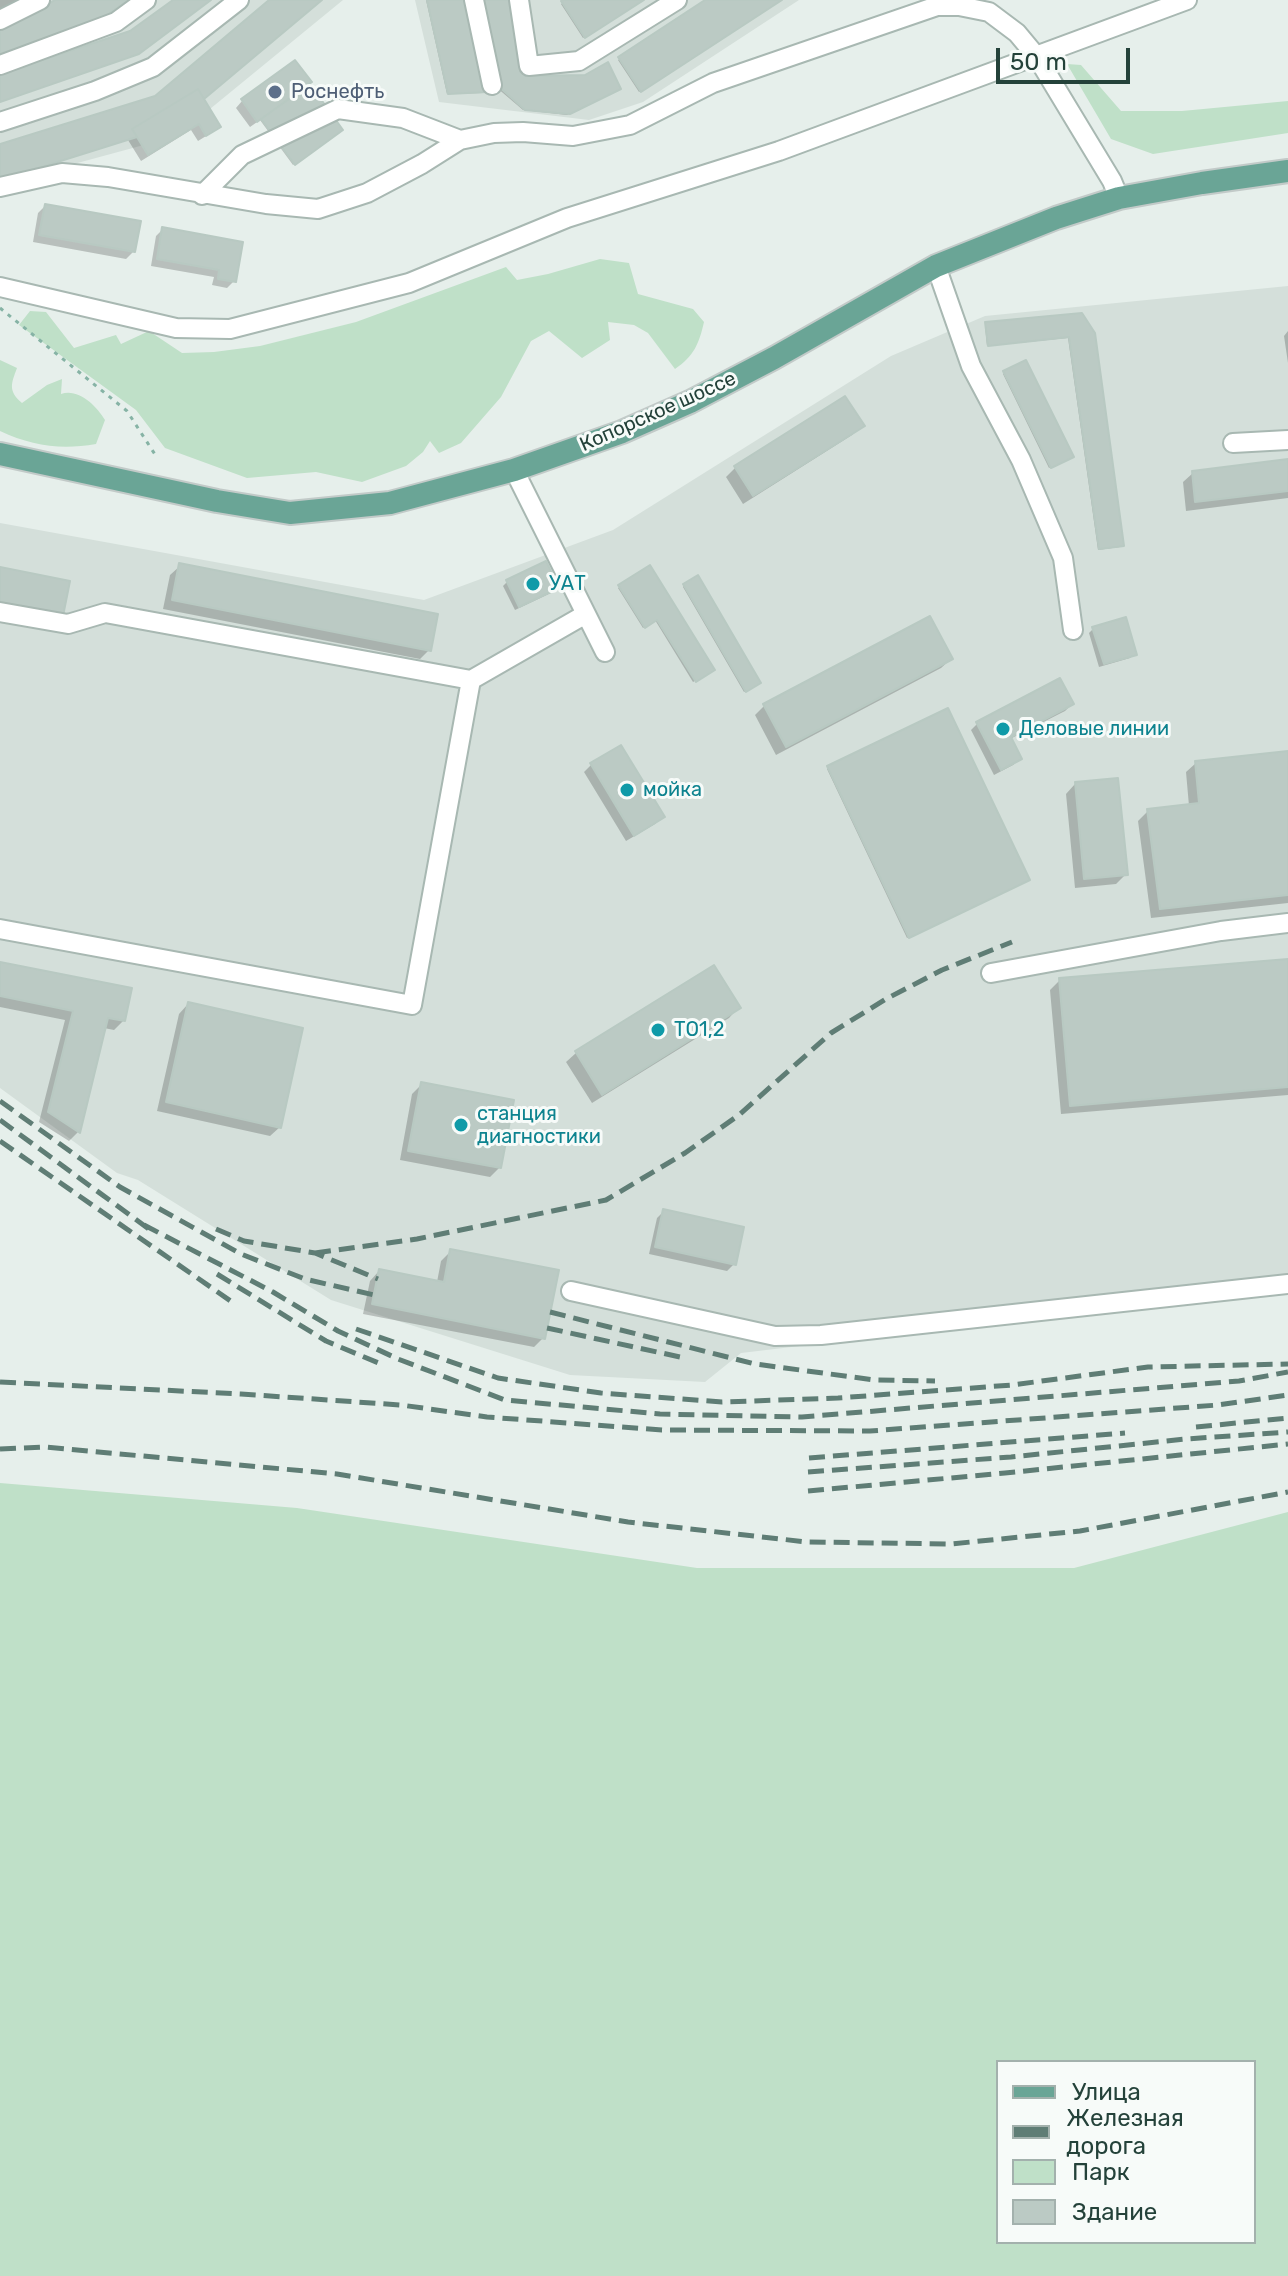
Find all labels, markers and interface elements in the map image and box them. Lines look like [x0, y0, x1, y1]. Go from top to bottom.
scale bar [1000, 32, 1134, 82]
text: 50 m [1010, 48, 1067, 76]
place label: Роснефть [291, 80, 384, 104]
marker: Роснефть [266, 83, 284, 101]
street label: Копорское шоссе [576, 367, 740, 457]
place label: УАТ [549, 572, 586, 596]
marker: УАТ [524, 575, 542, 593]
place label: Деловые линии [1019, 717, 1169, 741]
marker: Деловые линии [994, 720, 1012, 738]
place label: мойка [643, 778, 702, 802]
marker: мойка [618, 781, 636, 799]
place label: ТО1,2 [674, 1018, 724, 1042]
marker: ТО1,2 [649, 1021, 667, 1039]
place label: станция диагностики [477, 1102, 601, 1149]
marker: станция диагностики [452, 1116, 470, 1134]
legend [996, 2060, 1256, 2244]
text: Улица [1072, 2078, 1141, 2106]
text: Железная дорога [1066, 2104, 1184, 2160]
text: Парк [1072, 2158, 1130, 2186]
text: Здание [1072, 2198, 1157, 2226]

